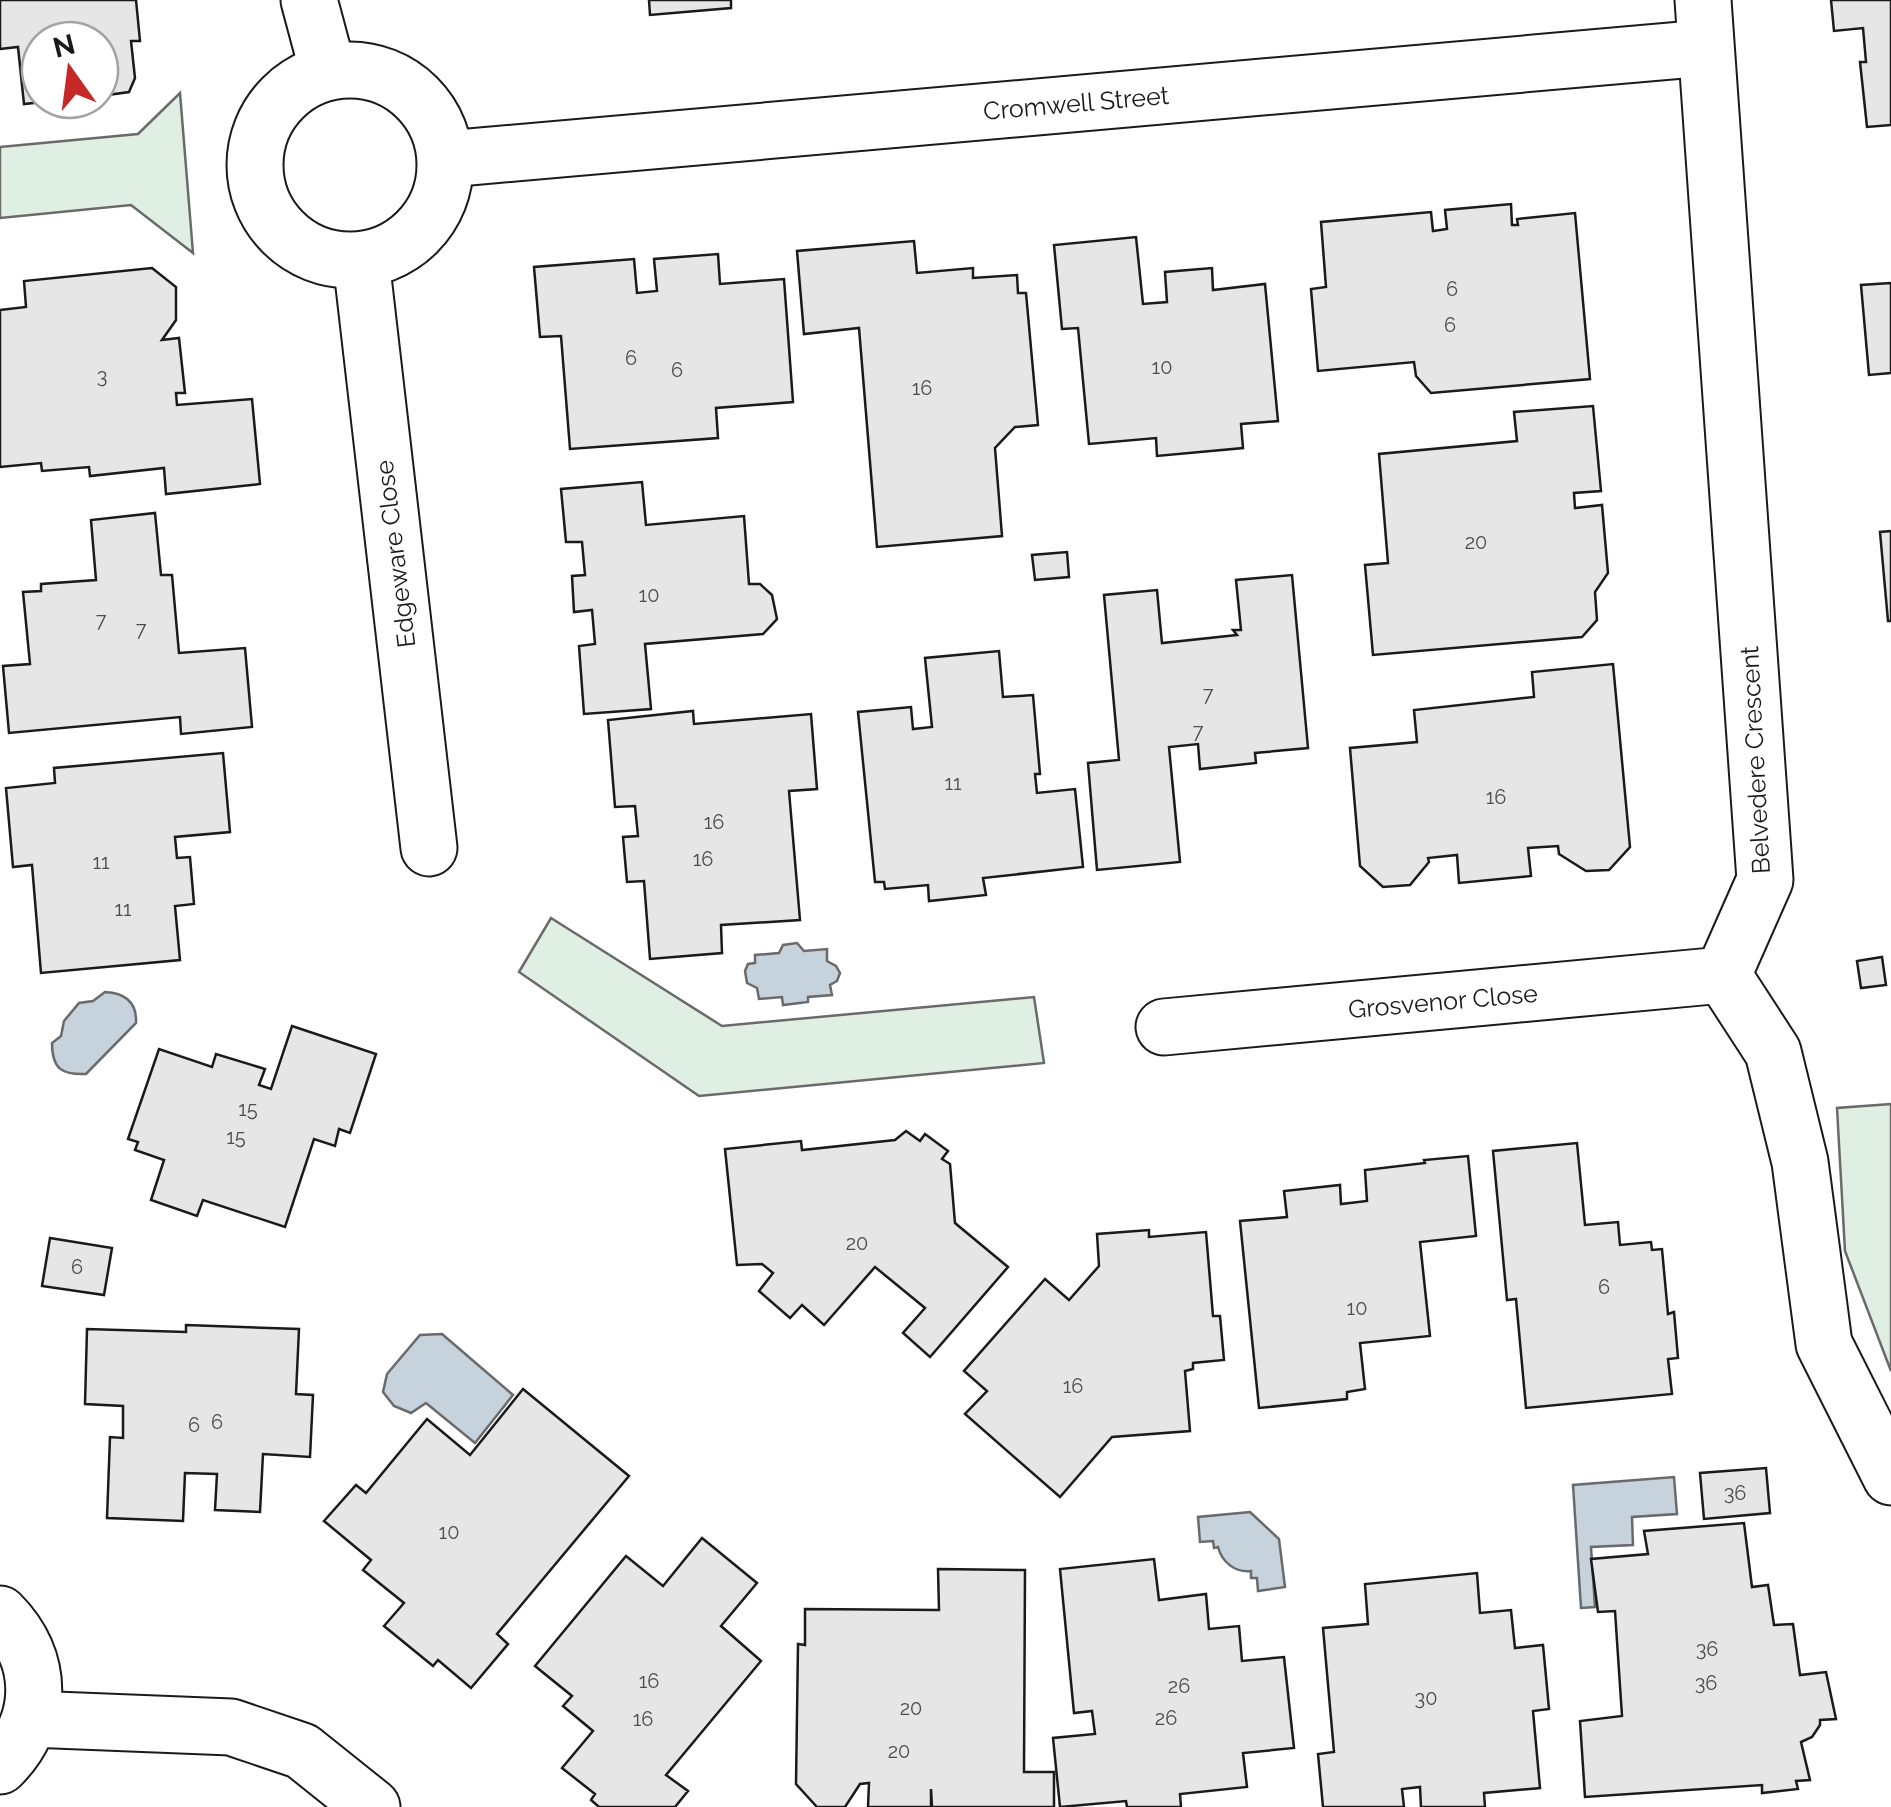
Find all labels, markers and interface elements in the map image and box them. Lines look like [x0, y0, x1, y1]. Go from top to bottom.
north arrow [20, 20, 120, 120]
text: N [50, 28, 78, 65]
street label: Cromwell Street [982, 80, 1171, 126]
house number: 6 [1446, 277, 1458, 301]
house number: 6 [1444, 313, 1456, 337]
house number: 6 [625, 346, 637, 370]
house number: 10 [1152, 355, 1172, 379]
house number: 6 [671, 358, 683, 382]
house number: 3 [97, 364, 107, 388]
house number: 16 [912, 376, 932, 400]
street label: Edgeware Close [369, 458, 421, 650]
house number: 20 [1465, 530, 1487, 554]
house number: 10 [639, 583, 659, 607]
house number: 7 [96, 608, 107, 632]
house number: 7 [136, 617, 147, 641]
street label: Belvedere Crescent [1734, 645, 1776, 875]
house number: 7 [1203, 682, 1214, 706]
house number: 7 [1193, 719, 1204, 743]
house number: 11 [944, 771, 962, 795]
house number: 16 [1486, 785, 1506, 809]
house number: 16 [704, 810, 724, 834]
house number: 16 [693, 847, 713, 871]
house number: 11 [92, 850, 110, 874]
house number: 11 [114, 897, 132, 921]
street label: Grosvenor Close [1347, 978, 1539, 1024]
house number: 15 [238, 1097, 258, 1121]
house number: 15 [226, 1125, 246, 1149]
house number: 20 [846, 1231, 868, 1255]
house number: 6 [71, 1255, 83, 1279]
house number: 6 [1598, 1275, 1610, 1299]
house number: 10 [1347, 1296, 1367, 1320]
house number: 16 [1063, 1374, 1083, 1398]
house number: 6 [211, 1410, 223, 1434]
house number: 6 [188, 1413, 200, 1437]
house number: 36 [1724, 1481, 1746, 1505]
house number: 10 [439, 1520, 459, 1544]
house number: 36 [1696, 1637, 1718, 1661]
house number: 16 [639, 1669, 659, 1693]
house number: 36 [1695, 1671, 1717, 1695]
house number: 26 [1168, 1674, 1190, 1698]
house number: 30 [1415, 1686, 1437, 1710]
house number: 20 [900, 1696, 922, 1720]
house number: 26 [1155, 1706, 1177, 1730]
house number: 16 [633, 1707, 653, 1731]
house number: 20 [888, 1739, 910, 1763]

